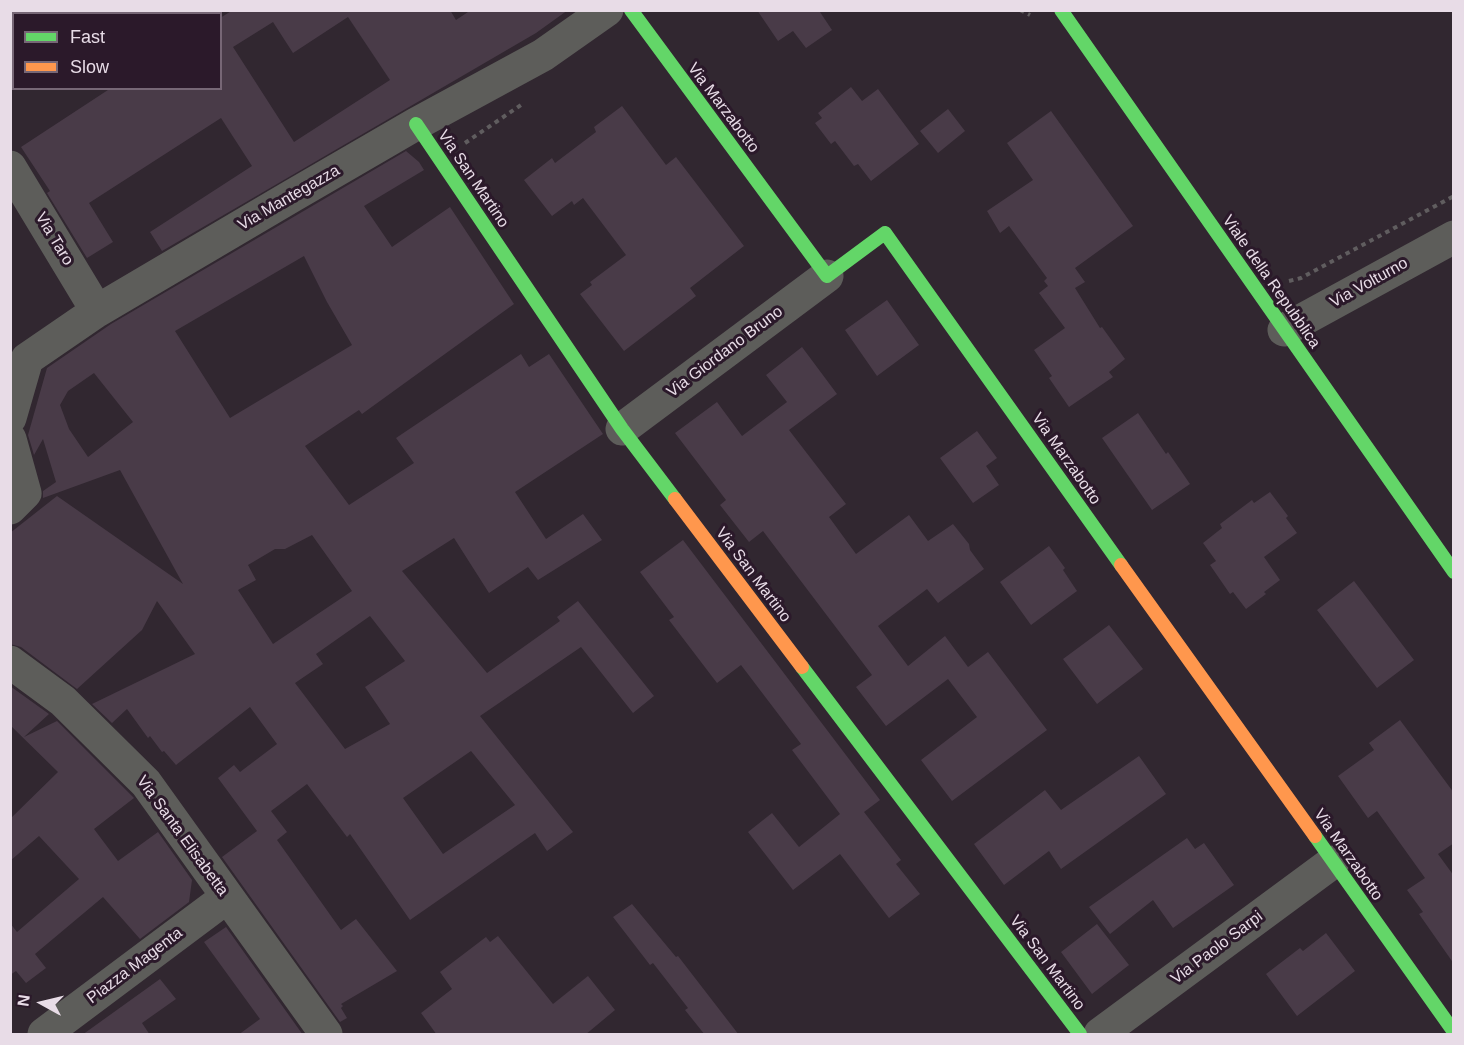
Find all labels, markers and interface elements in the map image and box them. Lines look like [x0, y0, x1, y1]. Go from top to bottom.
legend [12, 12, 222, 90]
text: Fast [70, 27, 105, 47]
text: Slow [70, 57, 109, 77]
street label: Via Marzabotto [683, 59, 763, 157]
street label: Via San Martino [433, 127, 513, 231]
street label: Via Mantegazza [235, 161, 343, 235]
street label: Via Taro [31, 209, 77, 269]
street label: Viale della Repubblica [1218, 212, 1324, 352]
street label: Via Volturno [1327, 254, 1411, 312]
street label: Via Giordano Bruno [663, 302, 787, 402]
street label: Via Marzabotto [1027, 410, 1105, 508]
street label: Via San Martino [711, 524, 795, 626]
street label: Via Santa Elisabetta [132, 772, 232, 900]
street label: Via Marzabotto [1309, 806, 1387, 904]
street label: Via Paolo Sarpi [1167, 907, 1267, 989]
street label: Via San Martino [1005, 912, 1089, 1014]
street label: Piazza Magenta [83, 924, 187, 1008]
north arrow [12, 973, 72, 1033]
text: N [14, 994, 33, 1007]

